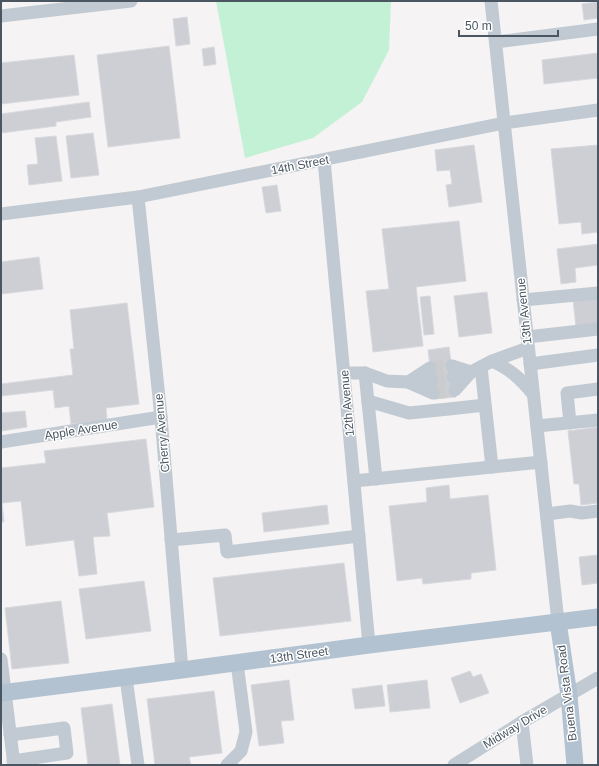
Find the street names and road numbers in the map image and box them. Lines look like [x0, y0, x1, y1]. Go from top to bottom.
street label: 14th Street [270, 152, 331, 177]
street label: 13th Avenue [514, 277, 534, 345]
street label: 12th Avenue [337, 369, 357, 437]
street label: Cherry Avenue [152, 393, 172, 473]
street label: Apple Avenue [43, 417, 119, 443]
street label: 13th Street [269, 644, 330, 666]
street label: Buena Vista Road [554, 644, 580, 742]
street label: Midway Drive [481, 702, 550, 752]

